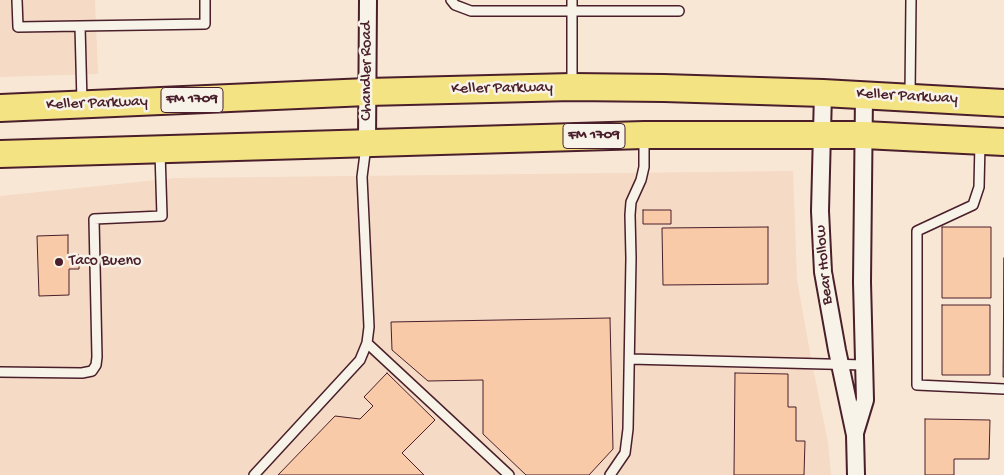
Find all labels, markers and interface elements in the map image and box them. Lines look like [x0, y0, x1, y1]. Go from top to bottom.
street label: Chandler Road [358, 21, 378, 121]
street label: Keller Parkway [451, 79, 553, 99]
street label: Keller Parkway [856, 85, 958, 109]
road number: FM 1709 [161, 88, 223, 112]
street label: Keller Parkway [46, 93, 148, 115]
road number: FM 1709 [563, 124, 625, 148]
street label: Bear Hollow [812, 224, 838, 306]
place label: Taco Bueno [69, 252, 141, 272]
marker: Taco Bueno [53, 256, 65, 268]

